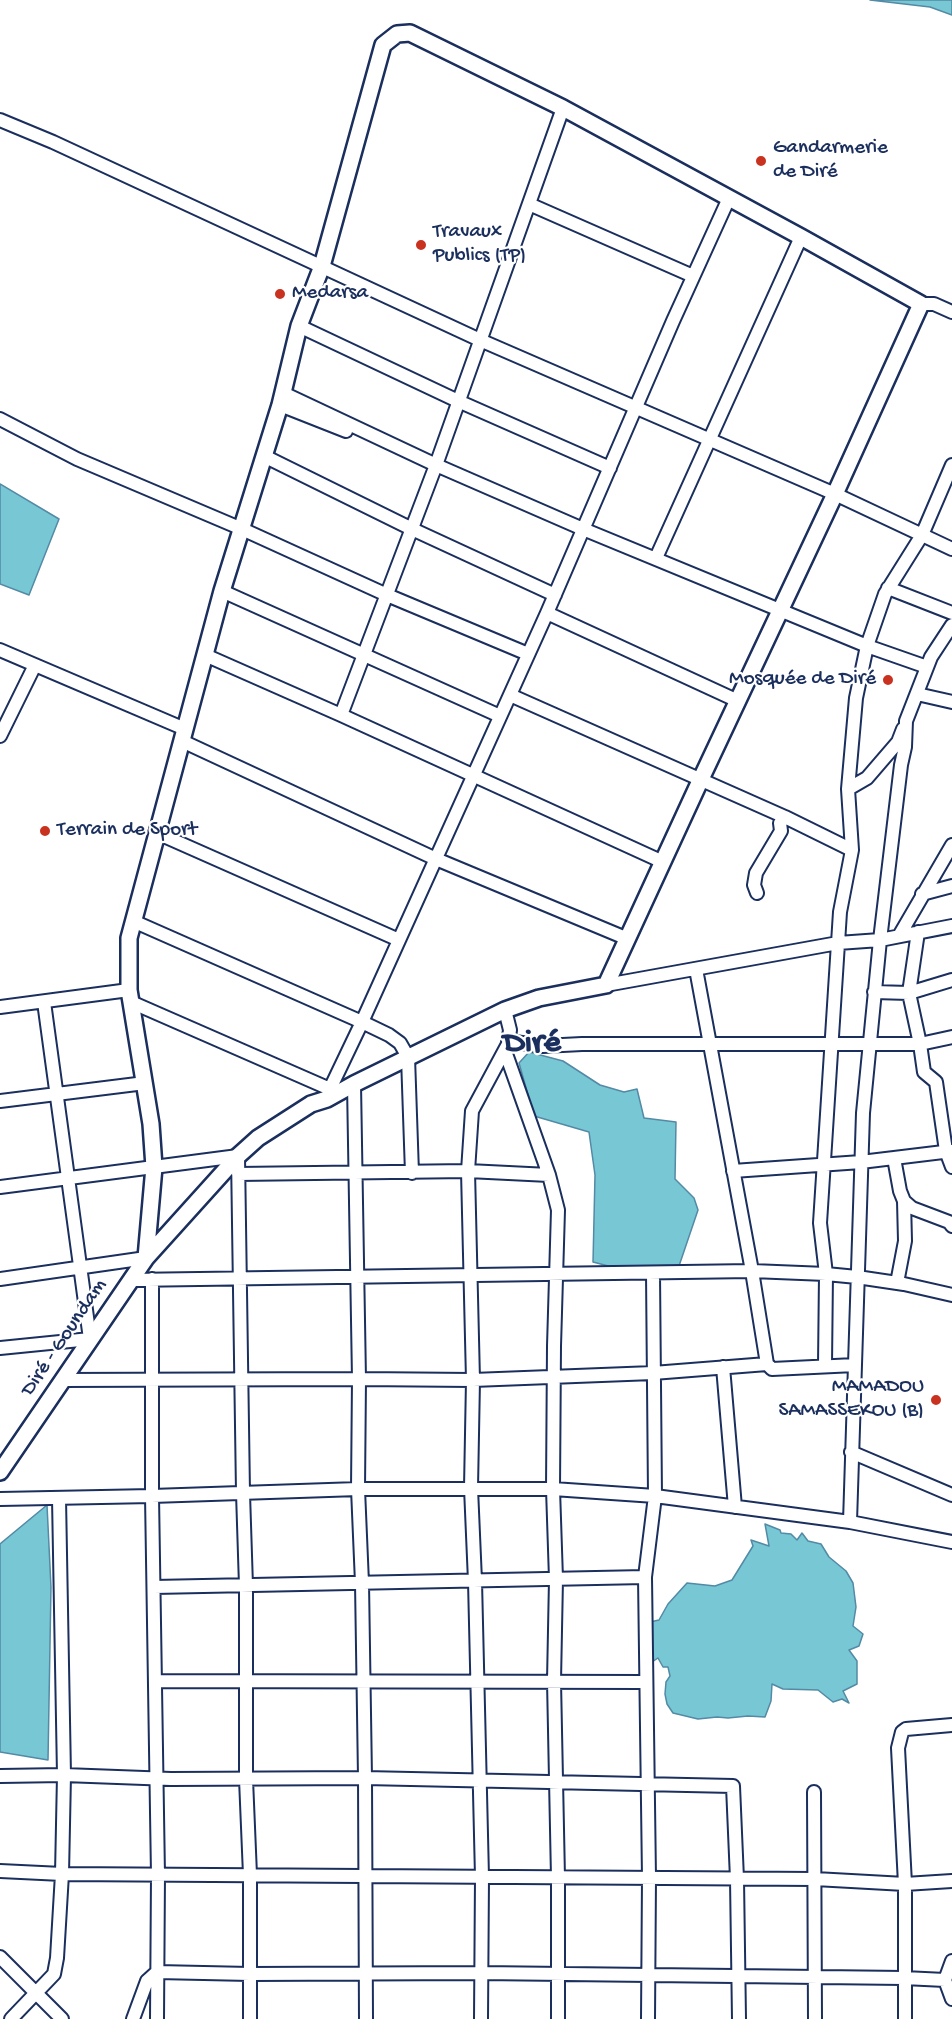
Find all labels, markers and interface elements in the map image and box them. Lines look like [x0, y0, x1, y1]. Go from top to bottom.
place label: Gandarmerie de Diré [773, 136, 888, 186]
marker: Gandarmerie de Diré [754, 154, 768, 168]
place label: Travaux Publics (TP) [433, 220, 526, 270]
marker: Travaux Publics (TP) [414, 238, 428, 252]
place label: Medarsa [292, 281, 368, 307]
marker: Medarsa [273, 287, 287, 301]
place label: Mosquée de Diré [729, 667, 876, 693]
marker: Mosquée de Diré [881, 673, 895, 687]
place label: Terrain de Sport [57, 818, 197, 844]
marker: Terrain de Sport [38, 824, 52, 838]
district label: Diré [503, 1025, 561, 1065]
street label: Diré - Goundam [17, 1275, 113, 1401]
place label: MAMADOU SAMASSEKOU (B) [778, 1375, 924, 1425]
marker: MAMADOU SAMASSEKOU (B) [929, 1393, 943, 1407]

